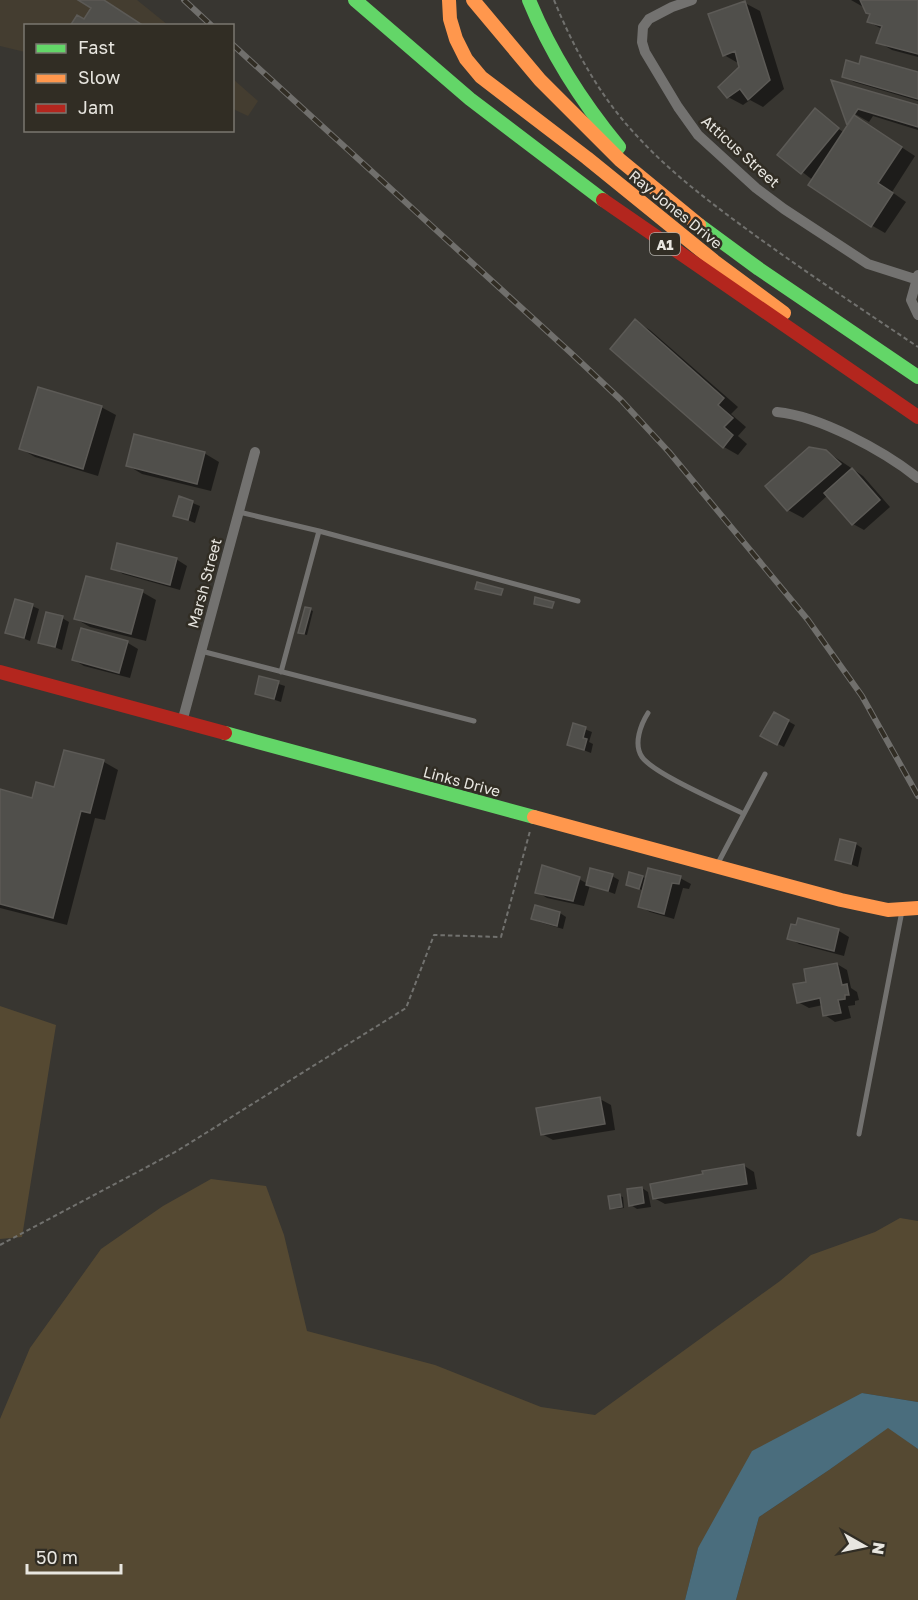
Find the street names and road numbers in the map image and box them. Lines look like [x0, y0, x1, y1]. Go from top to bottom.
street label: Atticus Street [698, 111, 784, 191]
street label: Ray Jones Drive [626, 166, 726, 252]
road number: A1 [650, 233, 680, 255]
street label: Marsh Street [183, 536, 225, 630]
street label: Links Drive [421, 762, 503, 800]

